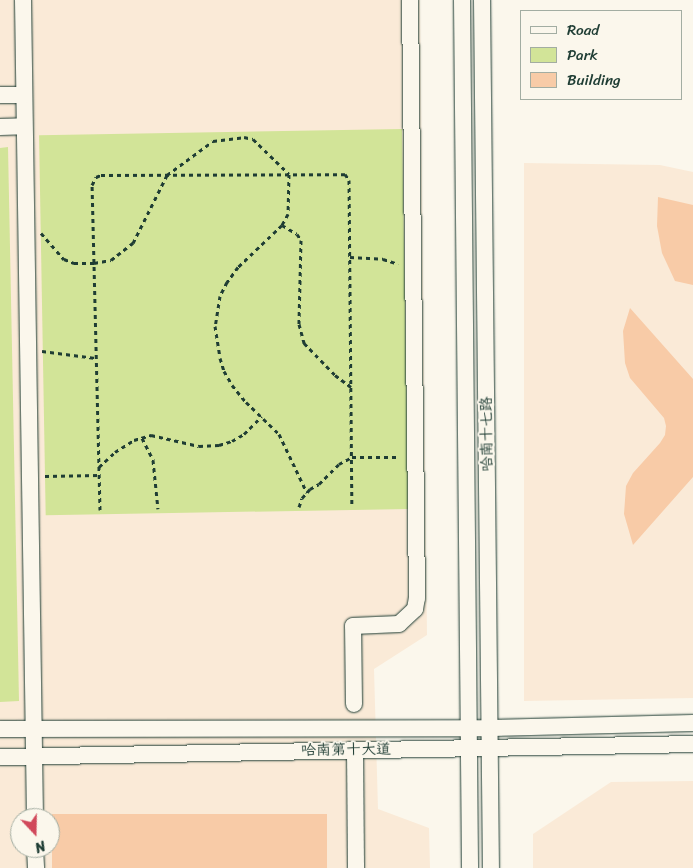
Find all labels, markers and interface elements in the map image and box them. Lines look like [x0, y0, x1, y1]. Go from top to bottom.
legend [520, 10, 683, 100]
text: Road [567, 17, 599, 43]
text: Park [567, 42, 598, 68]
text: Building [567, 67, 621, 93]
street label: 哈南十七路 [477, 396, 497, 472]
street label: 哈南第十大道 [301, 740, 391, 760]
north arrow [10, 808, 60, 858]
text: N [31, 833, 49, 860]

